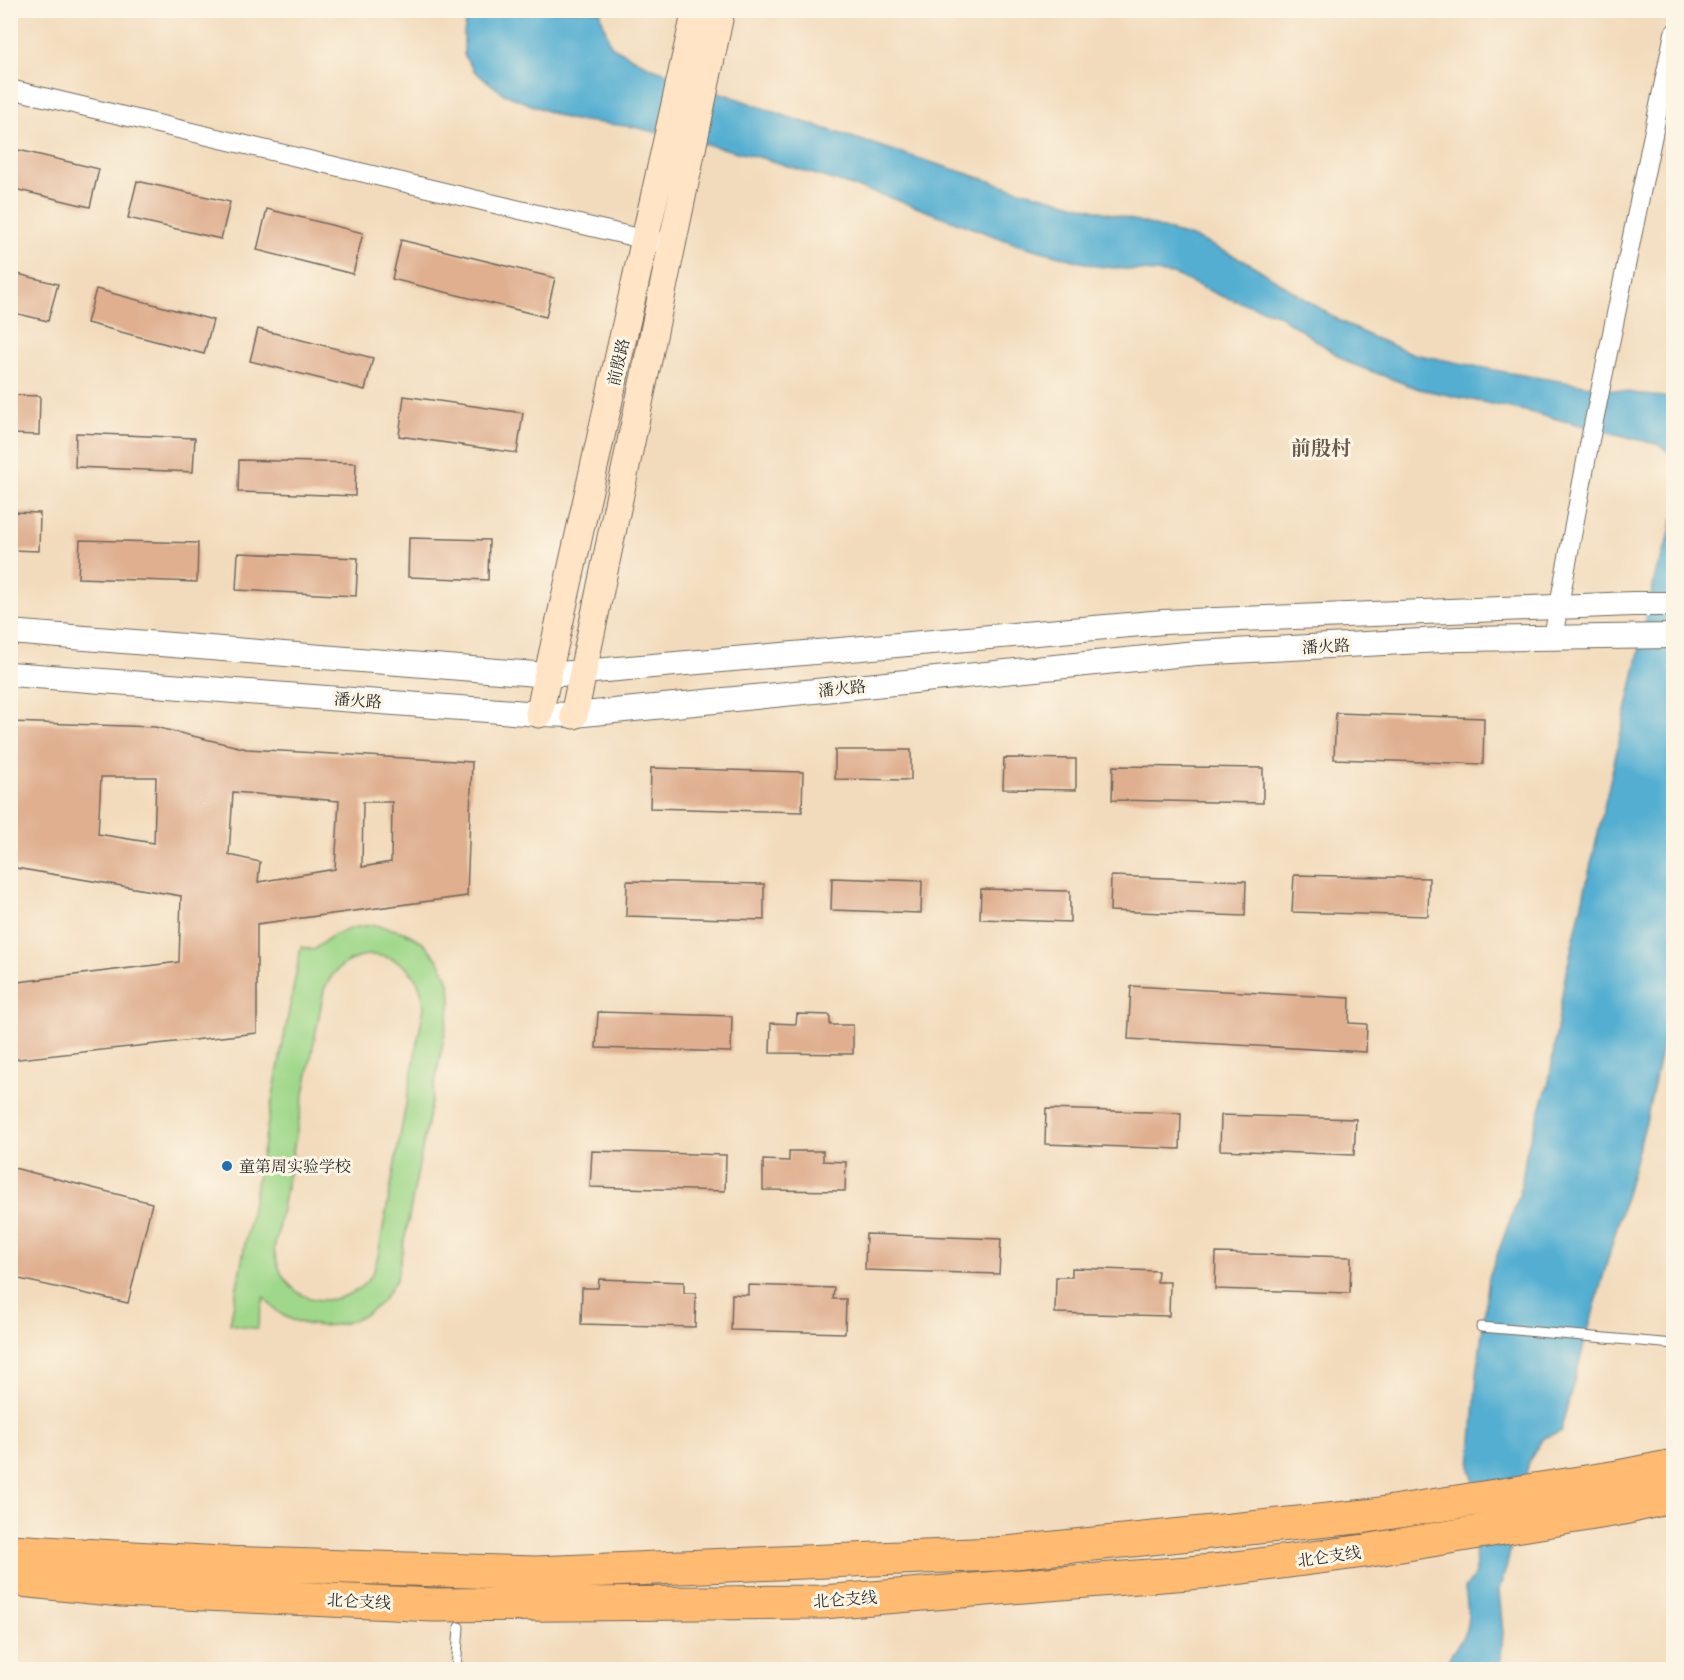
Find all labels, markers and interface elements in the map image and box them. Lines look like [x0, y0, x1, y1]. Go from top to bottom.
street label: 前殷路 [604, 337, 636, 388]
district label: 前殷村 [1291, 436, 1351, 464]
street label: 潘火路 [1302, 636, 1351, 660]
street label: 潘火路 [817, 677, 867, 703]
street label: 潘火路 [333, 689, 383, 715]
place label: 童第周实验学校 [239, 1157, 351, 1179]
marker: 童第周实验学校 [220, 1159, 234, 1173]
street label: 北仑支线 [1296, 1543, 1363, 1573]
street label: 北仑支线 [812, 1588, 878, 1614]
street label: 北仑支线 [326, 1590, 391, 1616]

